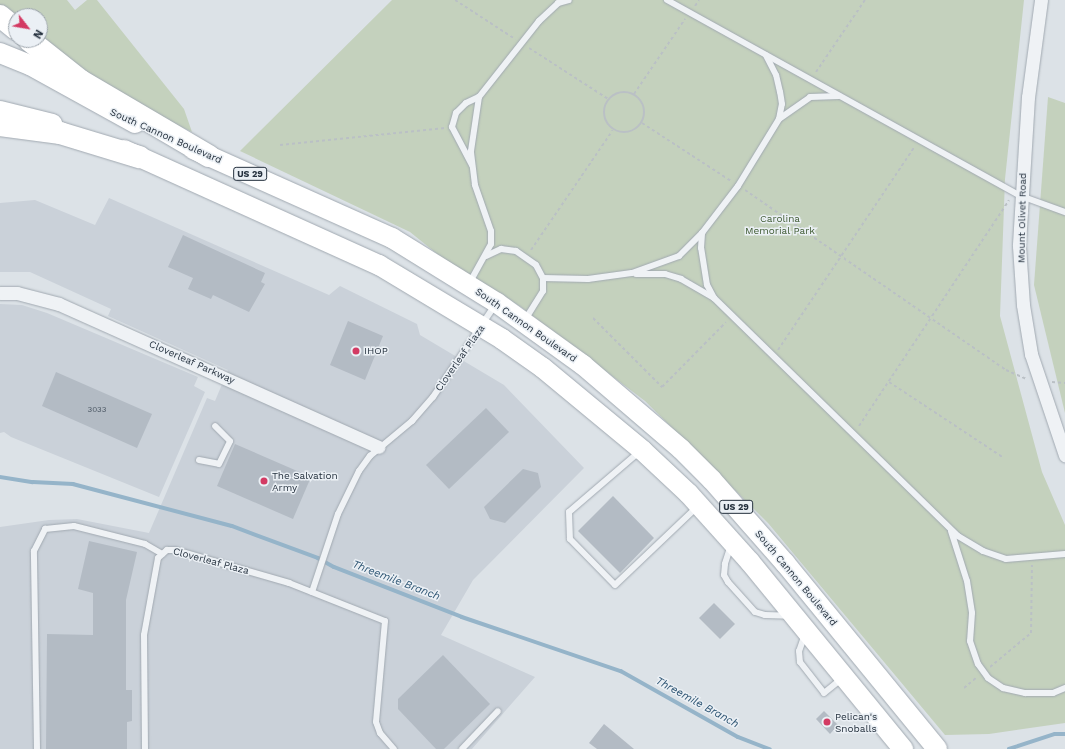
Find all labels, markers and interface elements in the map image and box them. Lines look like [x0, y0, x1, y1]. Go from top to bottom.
north arrow [8, 8, 48, 48]
text: N [30, 27, 46, 41]
street label: South Cannon Boulevard [108, 106, 224, 166]
road number: US 29 [233, 167, 267, 181]
street label: Mount Olivet Road [1015, 173, 1029, 263]
park label: Carolina Memorial Park [745, 212, 815, 236]
street label: South Cannon Boulevard [473, 285, 579, 365]
street label: Cloverleaf Plaza [433, 322, 487, 394]
street label: Cloverleaf Parkway [147, 338, 237, 386]
place label: IHOP [364, 345, 388, 357]
marker: IHOP [351, 346, 361, 356]
house number: 3033 [88, 405, 106, 415]
place label: The Salvation Army [272, 469, 338, 492]
marker: The Salvation Army [259, 476, 269, 486]
road number: US 29 [719, 500, 753, 514]
street label: South Cannon Boulevard [752, 528, 840, 628]
street label: Cloverleaf Plaza [172, 545, 250, 577]
water label: Threemile Branch [350, 558, 442, 604]
water label: Threemile Branch [653, 675, 741, 731]
place label: Pelican's Snoballs [835, 710, 877, 734]
marker: Pelican's Snoballs [822, 717, 832, 727]

